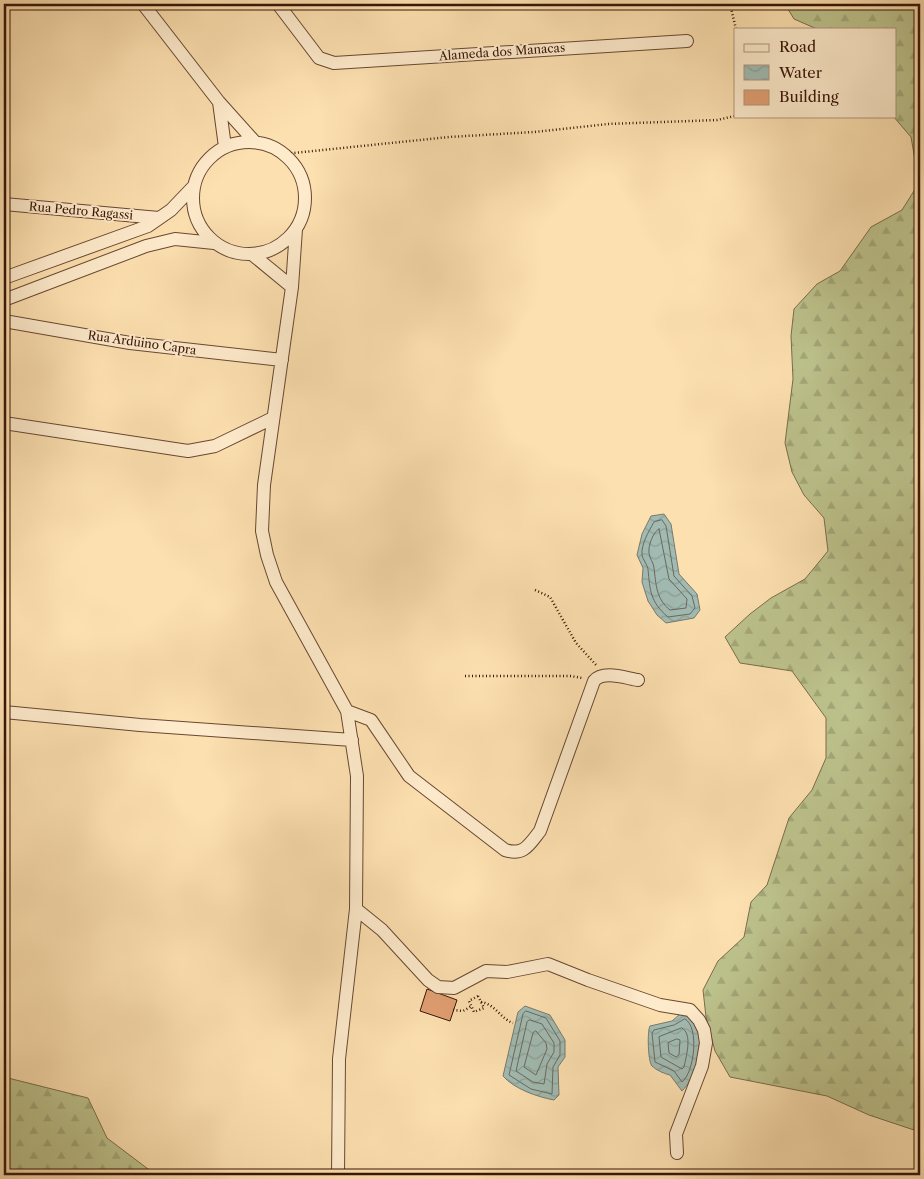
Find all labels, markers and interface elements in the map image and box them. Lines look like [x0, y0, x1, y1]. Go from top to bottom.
legend [734, 28, 896, 118]
text: Road [779, 37, 816, 56]
street label: Alameda dos Manacas [437, 40, 566, 63]
text: Water [778, 63, 823, 82]
text: Building [779, 87, 839, 106]
street label: Rua Pedro Ragassi [28, 198, 134, 223]
street label: Rua Arduino Capra [87, 327, 198, 358]

